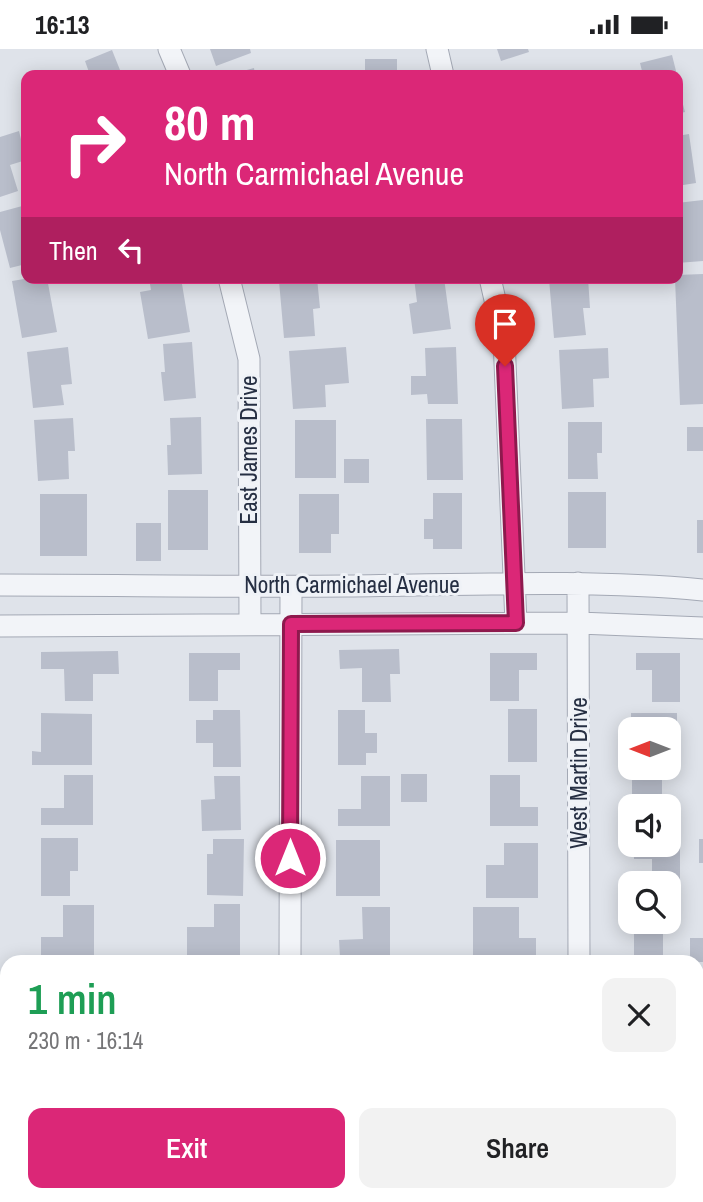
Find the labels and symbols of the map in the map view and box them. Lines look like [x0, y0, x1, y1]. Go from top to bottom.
pin [475, 294, 535, 366]
street label: East James Drive [233, 376, 264, 524]
street label: North Carmichael Avenue [244, 569, 460, 600]
street label: West Martin Drive [563, 697, 594, 849]
north arrow [618, 717, 681, 781]
position arrow [253, 821, 327, 895]

